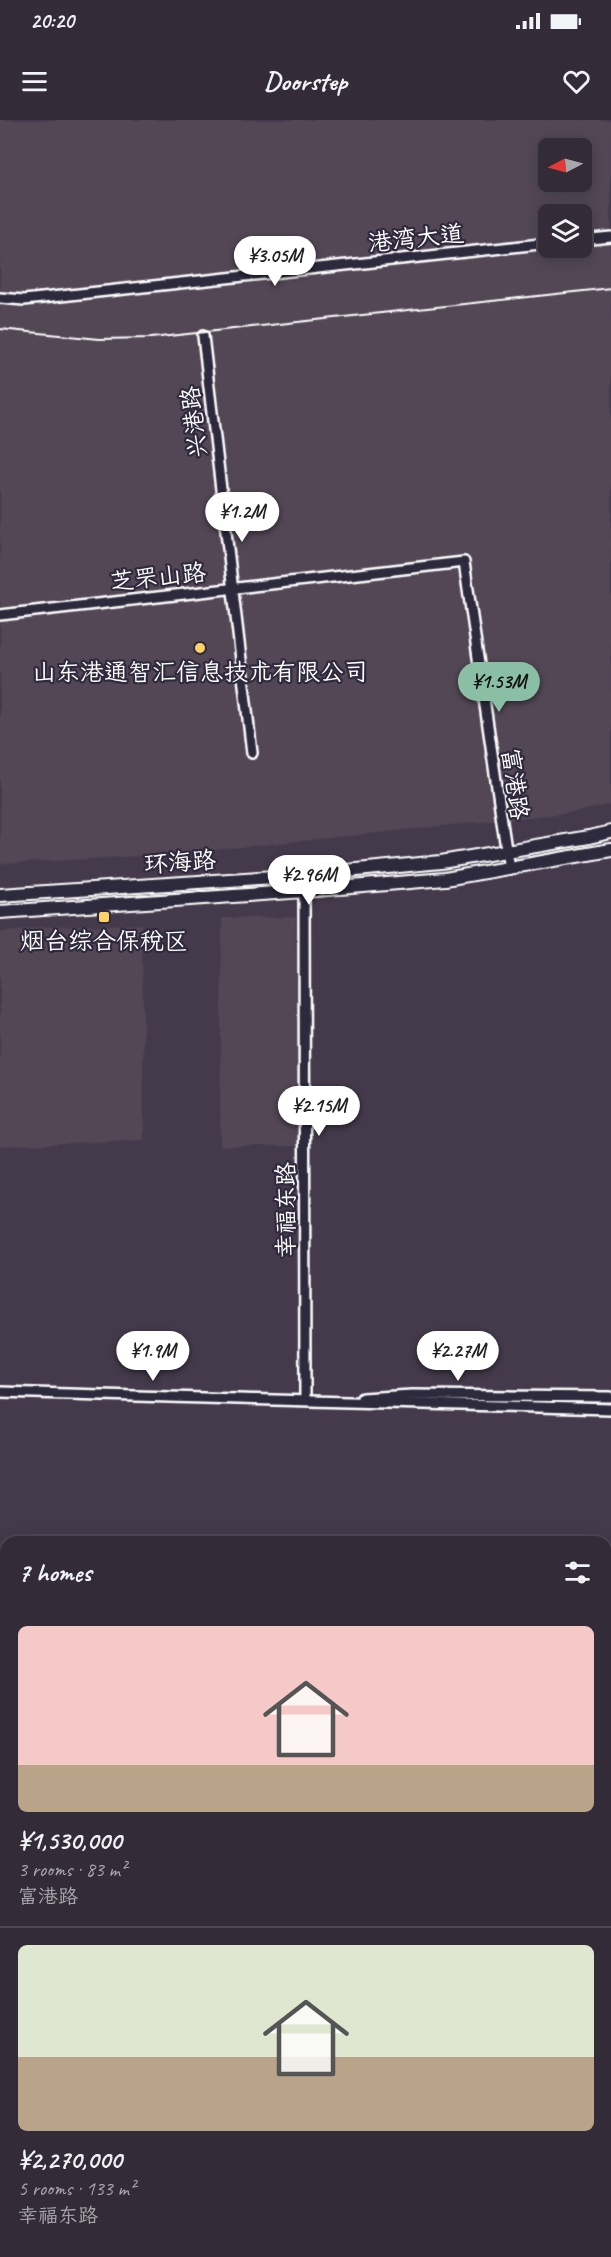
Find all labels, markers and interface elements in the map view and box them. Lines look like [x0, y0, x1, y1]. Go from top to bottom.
text: 20:20 [30, 7, 74, 35]
text: Doorstep [264, 64, 347, 98]
icon: menu [18, 65, 51, 98]
icon: heart [560, 65, 593, 98]
north arrow [538, 138, 592, 192]
map controls [538, 138, 592, 258]
button: layers [538, 204, 592, 258]
street label: 港湾大道 [367, 218, 465, 258]
pin: ¥3.05M [226, 236, 324, 287]
text: ¥3.05M [248, 243, 302, 268]
street label: 兴港路 [175, 384, 213, 460]
pin: ¥1.2M [200, 492, 284, 543]
text: ¥1.2M [219, 499, 265, 524]
street label: 芝罘山路 [109, 557, 207, 597]
marker: 山东港通智汇信息技术有限公司 [193, 641, 207, 655]
place label: 山东港通智汇信息技术有限公司 [32, 657, 368, 687]
pin: ¥1.53M [450, 662, 548, 713]
text: ¥1.53M [472, 669, 526, 694]
street label: 富港路 [495, 746, 535, 822]
street label: 环海路 [143, 845, 217, 879]
pin: ¥2.96M [260, 855, 358, 906]
text: ¥2.96M [282, 862, 336, 887]
marker: 烟台综合保税区 [97, 910, 111, 924]
place label: 烟台综合保税区 [20, 926, 188, 956]
pin: ¥2.15M [270, 1086, 368, 1137]
text: ¥2.15M [292, 1093, 346, 1118]
street label: 幸福东路 [271, 1162, 301, 1258]
pin: ¥1.9M [111, 1331, 195, 1382]
pin: ¥2.27M [409, 1331, 507, 1382]
text: ¥1.9M [130, 1338, 176, 1363]
text: ¥2.27M [431, 1338, 485, 1363]
text: 7 homes [18, 1556, 91, 1589]
icon: filters [561, 1556, 594, 1589]
icon: home [252, 1665, 360, 1773]
text: ¥1,530,000 [18, 1824, 121, 1857]
text: 3 rooms · 83 m² [18, 1857, 126, 1882]
text: 富港路 [18, 1884, 78, 1909]
icon: home [252, 1984, 360, 2092]
text: ¥2,270,000 [18, 2143, 122, 2176]
text: 5 rooms · 133 m² [18, 2176, 135, 2201]
text: 幸福东路 [18, 2203, 98, 2228]

